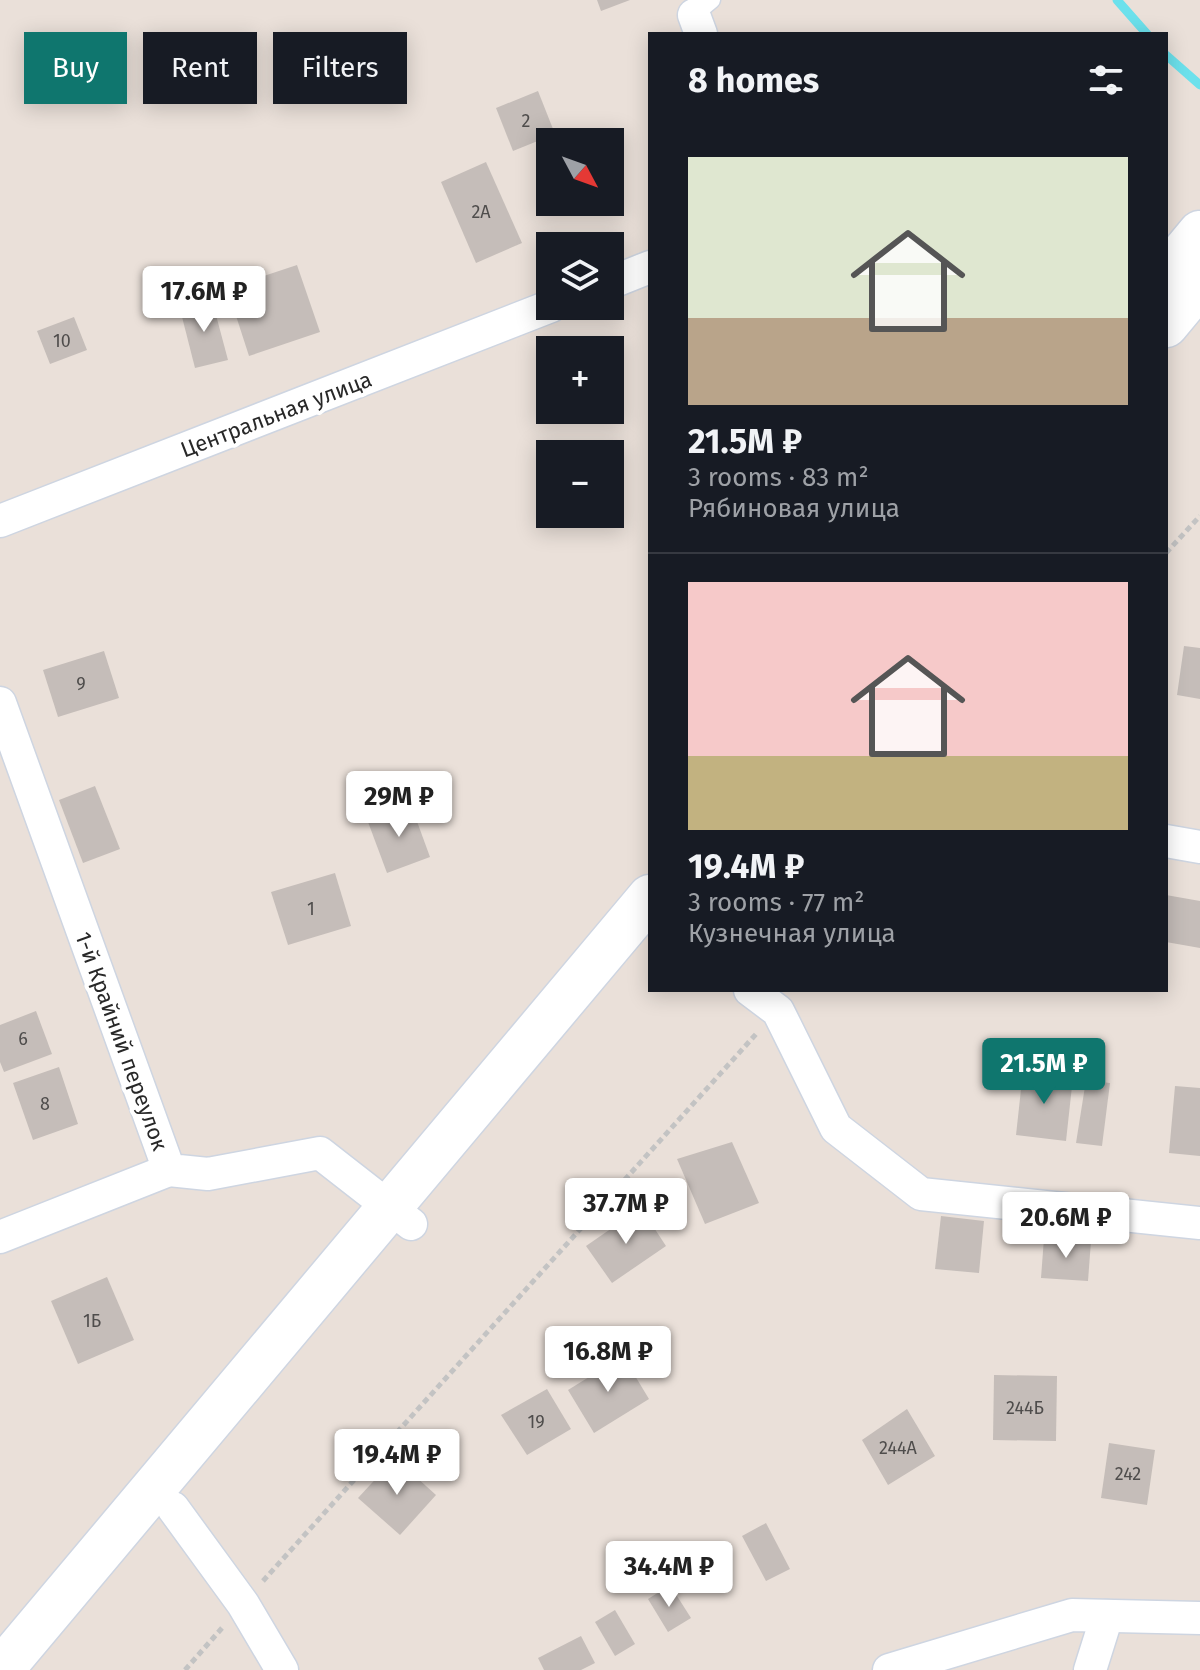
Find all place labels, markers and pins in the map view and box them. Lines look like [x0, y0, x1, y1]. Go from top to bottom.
pin: 17.6M ₽ [130, 266, 278, 334]
pin: 29M ₽ [343, 771, 455, 839]
pin: 21.5M ₽ [970, 1038, 1118, 1106]
pin: 37.7M ₽ [552, 1178, 700, 1246]
pin: 20.6M ₽ [992, 1192, 1140, 1260]
pin: 16.8M ₽ [534, 1326, 682, 1394]
pin: 19.4M ₽ [323, 1429, 471, 1497]
pin: 34.4M ₽ [595, 1541, 743, 1609]

